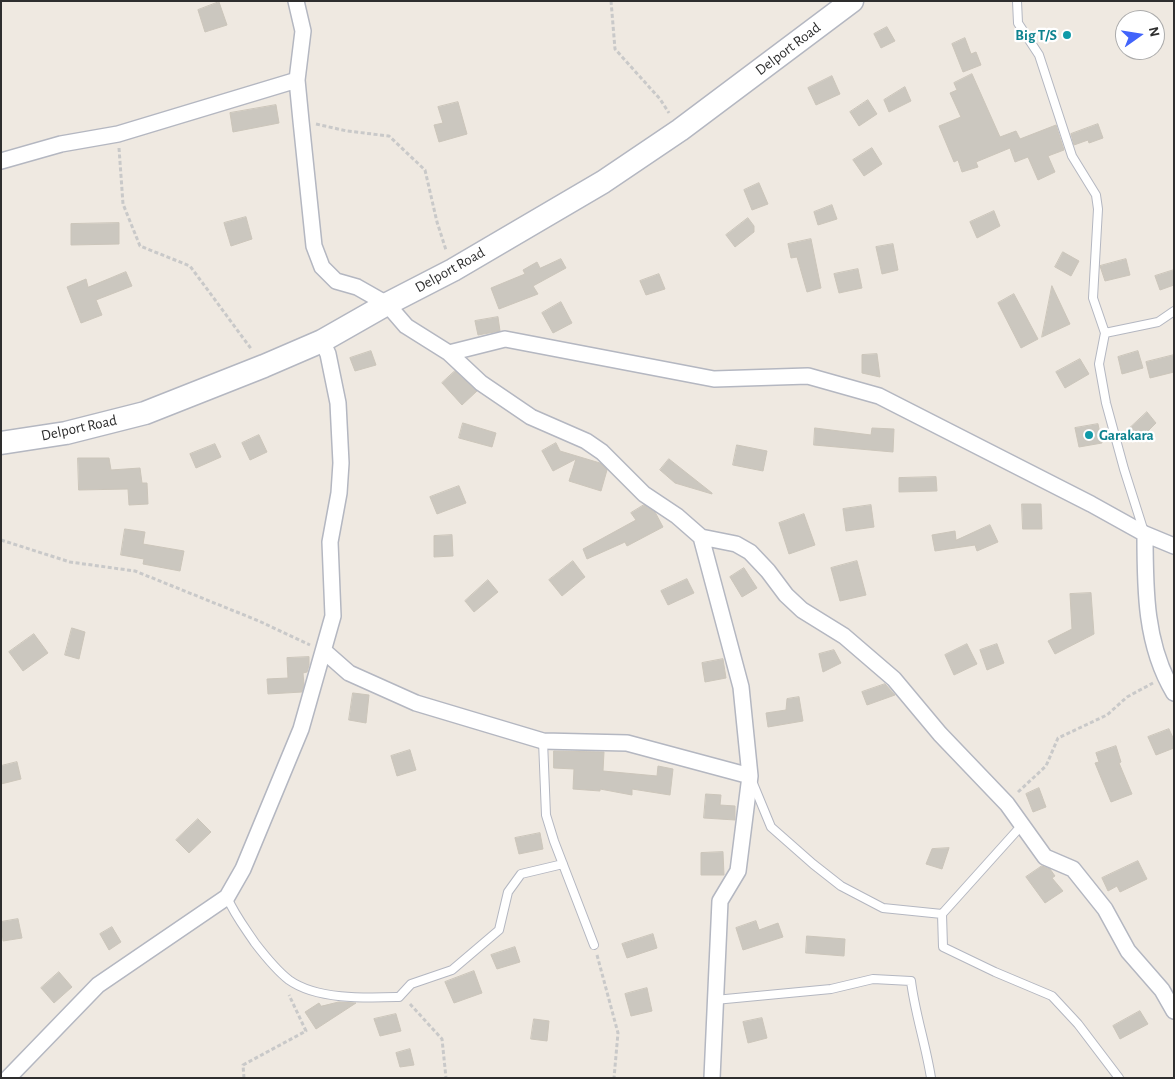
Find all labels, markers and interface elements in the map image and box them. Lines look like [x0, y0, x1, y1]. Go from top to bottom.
north arrow [1115, 10, 1165, 60]
street label: Delport Road [752, 19, 824, 79]
place label: Big T/S [1015, 26, 1057, 44]
text: N [1146, 26, 1162, 38]
marker: Big T/S [1061, 29, 1073, 41]
street label: Delport Road [412, 243, 488, 297]
street label: Delport Road [39, 411, 119, 445]
place label: Garakara [1099, 426, 1154, 444]
marker: Garakara [1083, 429, 1095, 441]

